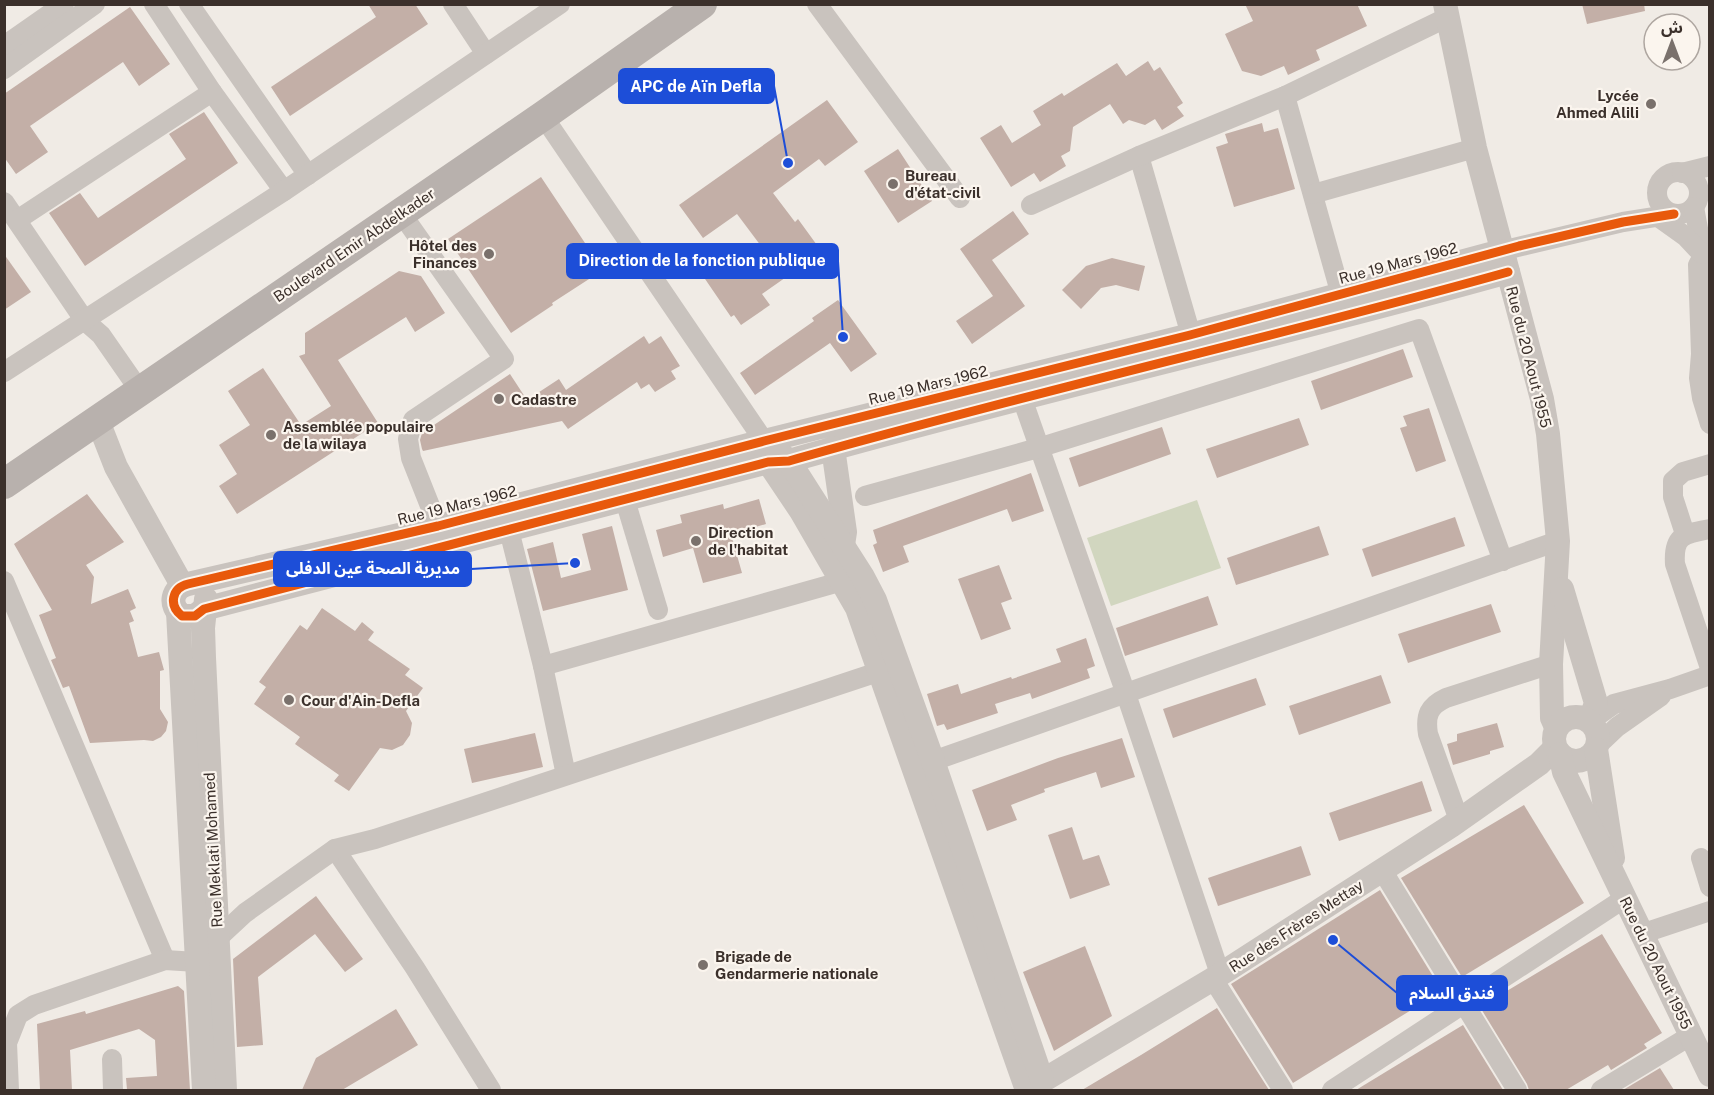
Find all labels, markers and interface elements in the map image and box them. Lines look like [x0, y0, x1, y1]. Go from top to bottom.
north arrow [1642, 12, 1702, 72]
text: ش [1661, 18, 1683, 37]
callout: APC de Aïn Defla [619, 69, 774, 103]
text: APC de Aïn Defla [630, 77, 762, 96]
place label: Lycée Ahmed Alili [1556, 87, 1639, 121]
marker: Lycée Ahmed Alili [1644, 97, 1658, 111]
place label: Bureau d'état-civil [905, 167, 981, 201]
marker: Bureau d'état-civil [886, 177, 900, 191]
street label: Boulevard Emir Abdelkader [270, 185, 438, 305]
place label: Hôtel des Finances [409, 237, 477, 271]
street label: Rue 19 Mars 1962 [1337, 239, 1459, 287]
callout: Direction de la fonction publique [567, 244, 838, 278]
marker: Hôtel des Finances [482, 247, 496, 261]
text: Direction de la fonction publique [578, 251, 826, 270]
street label: Rue du 20 Aout 1955 [1503, 284, 1555, 430]
street label: Rue 19 Mars 1962 [867, 362, 989, 408]
place label: Cadastre [511, 391, 577, 408]
marker: Cadastre [492, 392, 506, 406]
place label: Assemblée populaire de la wilaya [283, 418, 434, 452]
marker: Assemblée populaire de la wilaya [264, 428, 278, 442]
street label: Rue 19 Mars 1962 [396, 482, 518, 528]
place label: Direction de l'habitat [708, 524, 788, 558]
marker: Direction de l'habitat [689, 534, 703, 548]
callout: مديرية الصحة عين الدفلى [274, 552, 471, 586]
text: مديرية الصحة عين الدفلى [286, 559, 460, 578]
place label: Cour d'Ain-Defla [301, 692, 420, 709]
marker: Cour d'Ain-Defla [282, 693, 296, 707]
street label: Rue Meklati Mohamed [200, 772, 226, 928]
street label: Rue des Frères Mettay [1226, 876, 1366, 976]
street label: Rue du 20 Aout 1955 [1616, 894, 1696, 1032]
place label: Brigade de Gendarmerie nationale [715, 948, 878, 982]
marker: Brigade de Gendarmerie nationale [696, 958, 710, 972]
callout: فندق السلام [1397, 976, 1507, 1010]
text: فندق السلام [1409, 984, 1495, 1005]

